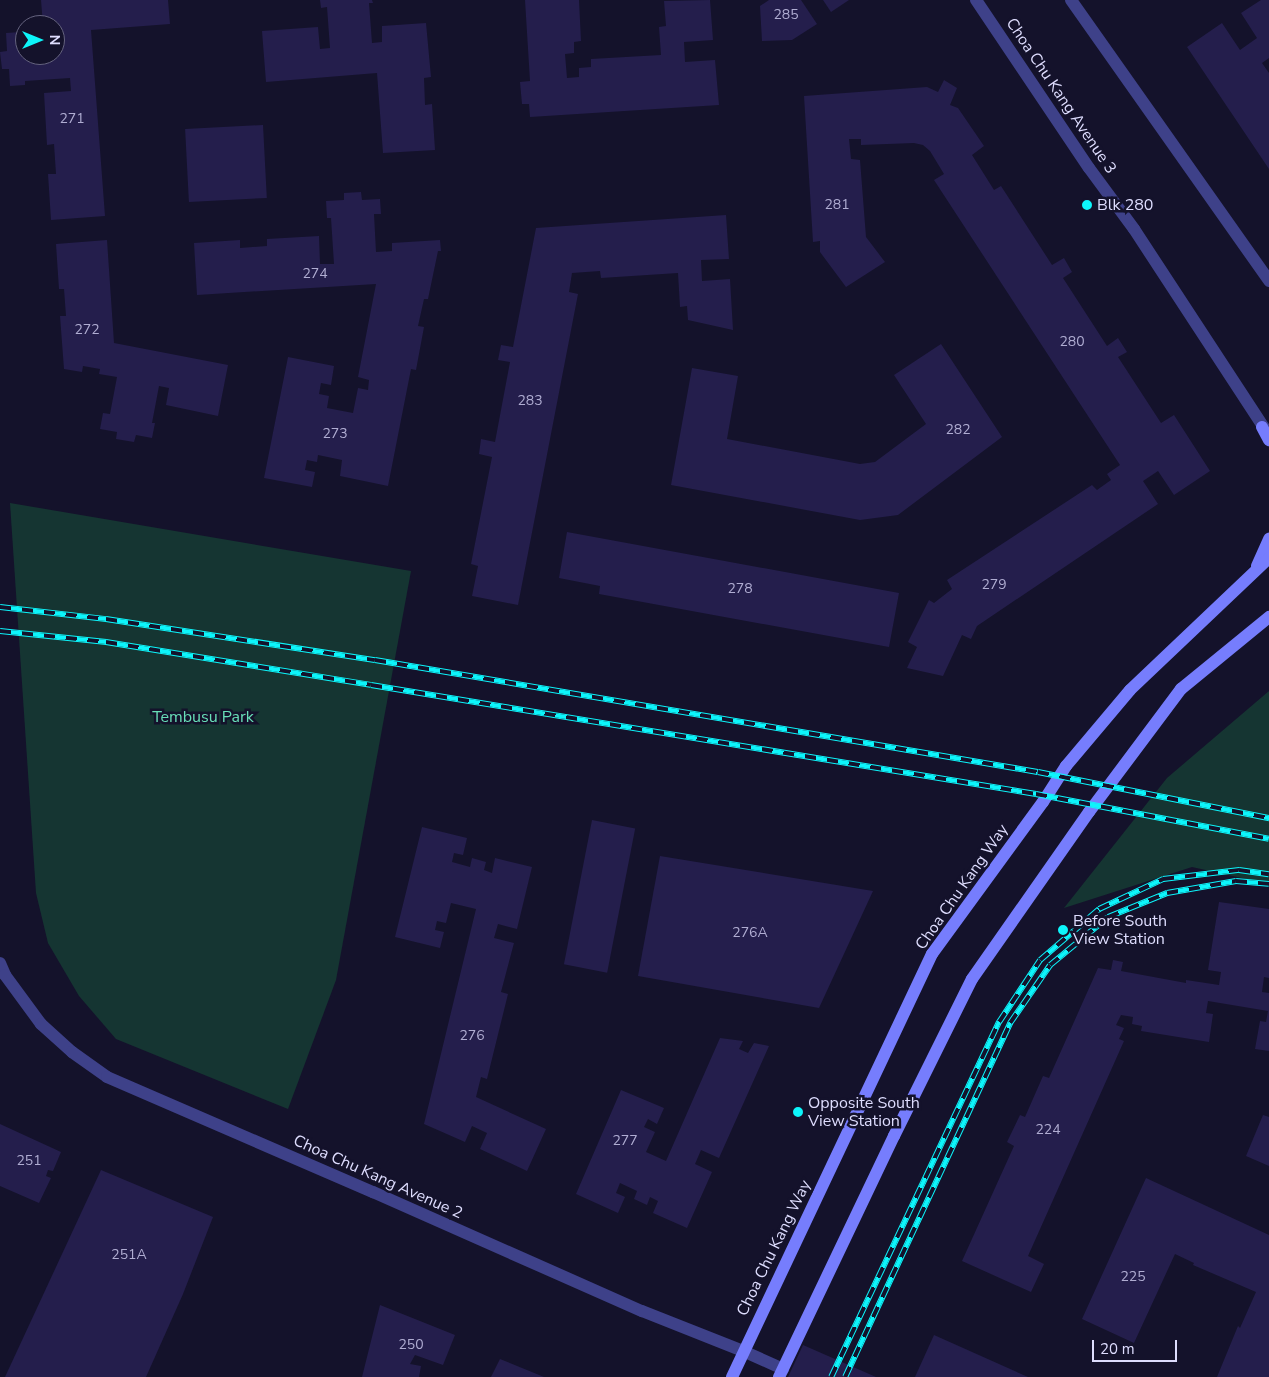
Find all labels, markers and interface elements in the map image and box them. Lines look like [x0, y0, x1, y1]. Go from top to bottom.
house number: 285 [773, 7, 799, 23]
north arrow [15, 15, 65, 65]
street label: Choa Chu Kang Avenue 3 [1002, 15, 1120, 177]
text: N [45, 35, 64, 45]
house number: 271 [59, 111, 85, 127]
place label: Blk 280 [1097, 195, 1153, 215]
house number: 281 [824, 197, 850, 213]
marker: Blk 280 [1081, 199, 1093, 211]
house number: 274 [302, 266, 328, 282]
house number: 272 [74, 322, 100, 338]
house number: 280 [1059, 334, 1085, 350]
house number: 283 [517, 393, 543, 409]
house number: 282 [945, 422, 971, 438]
house number: 273 [322, 426, 348, 442]
house number: 279 [981, 577, 1007, 593]
house number: 278 [727, 581, 753, 597]
park label: Tembusu Park [152, 707, 254, 727]
street label: Choa Chu Kang Way [912, 821, 1012, 953]
place label: Before South View Station [1073, 911, 1167, 949]
marker: Before South View Station [1057, 924, 1069, 936]
house number: 276A [732, 925, 768, 941]
house number: 276 [459, 1028, 485, 1044]
place label: Opposite South View Station [808, 1093, 920, 1131]
marker: Opposite South View Station [792, 1106, 804, 1118]
house number: 224 [1035, 1122, 1061, 1138]
street label: Choa Chu Kang Avenue 2 [290, 1131, 466, 1223]
house number: 277 [612, 1133, 638, 1149]
house number: 251 [16, 1153, 42, 1169]
street label: Choa Chu Kang Way [733, 1177, 815, 1319]
house number: 251A [111, 1247, 147, 1263]
house number: 225 [1120, 1269, 1146, 1285]
scale bar [1094, 1330, 1179, 1362]
house number: 250 [398, 1337, 424, 1353]
text: 20 m [1100, 1339, 1135, 1359]

